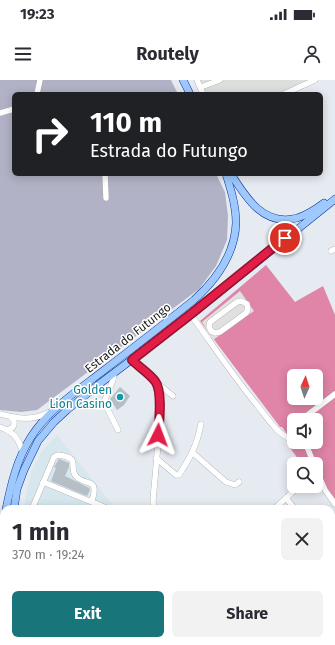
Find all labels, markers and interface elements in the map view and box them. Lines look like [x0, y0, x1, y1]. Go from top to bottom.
text: 19:23 [20, 5, 54, 23]
icon: menu [12, 43, 34, 65]
text: Routely [136, 43, 199, 65]
icon: person [301, 43, 323, 65]
text: 110 m [90, 106, 162, 139]
icon: right [24, 108, 76, 160]
text: Estrada do Futungo [90, 140, 248, 162]
pin [268, 221, 302, 255]
icon: arrive [274, 227, 296, 249]
street label: Estrada do Futungo [82, 300, 174, 376]
north arrow [287, 369, 323, 405]
map controls [287, 369, 323, 493]
place label: Golden Lion Casino [49, 383, 112, 411]
marker: Golden Lion Casino [115, 392, 125, 402]
button: sound [287, 413, 323, 449]
position arrow [137, 414, 179, 456]
button: search [287, 457, 323, 493]
text: 1 min [12, 518, 70, 546]
button: close [281, 518, 323, 560]
text: 370 m · 19:24 [12, 547, 84, 562]
button: Exit [12, 591, 164, 637]
button: Share [172, 591, 323, 637]

